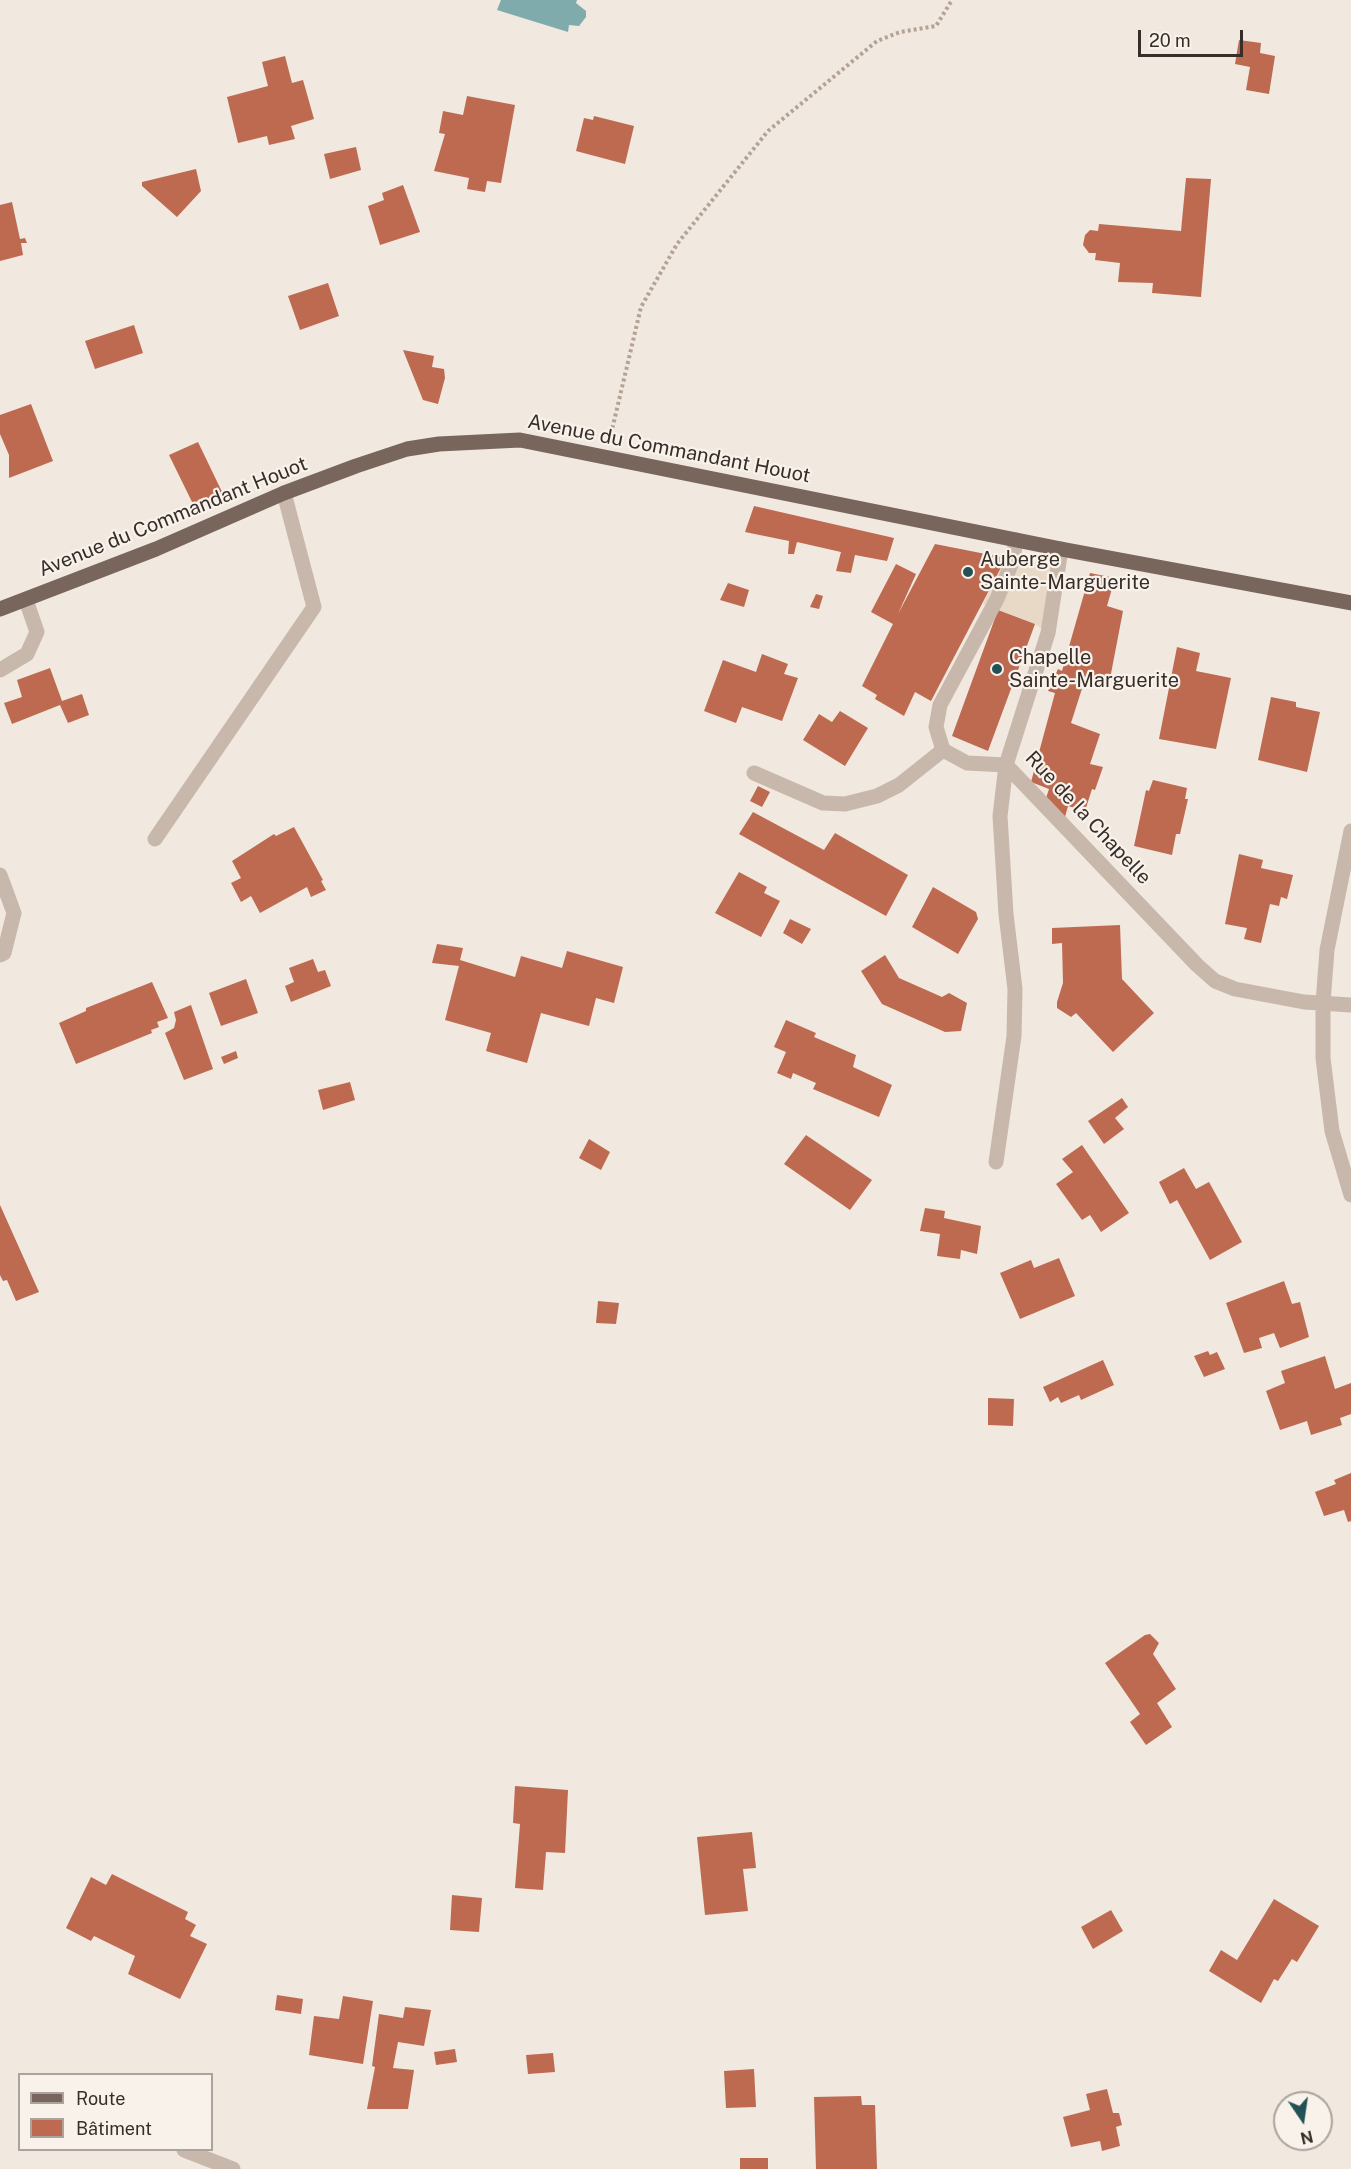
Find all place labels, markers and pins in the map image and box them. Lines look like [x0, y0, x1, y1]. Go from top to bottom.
place label: Auberge Sainte-Marguerite [980, 548, 1150, 595]
marker: Auberge Sainte-Marguerite [961, 565, 975, 579]
place label: Chapelle Sainte-Marguerite [1009, 646, 1179, 693]
marker: Chapelle Sainte-Marguerite [990, 662, 1004, 676]

